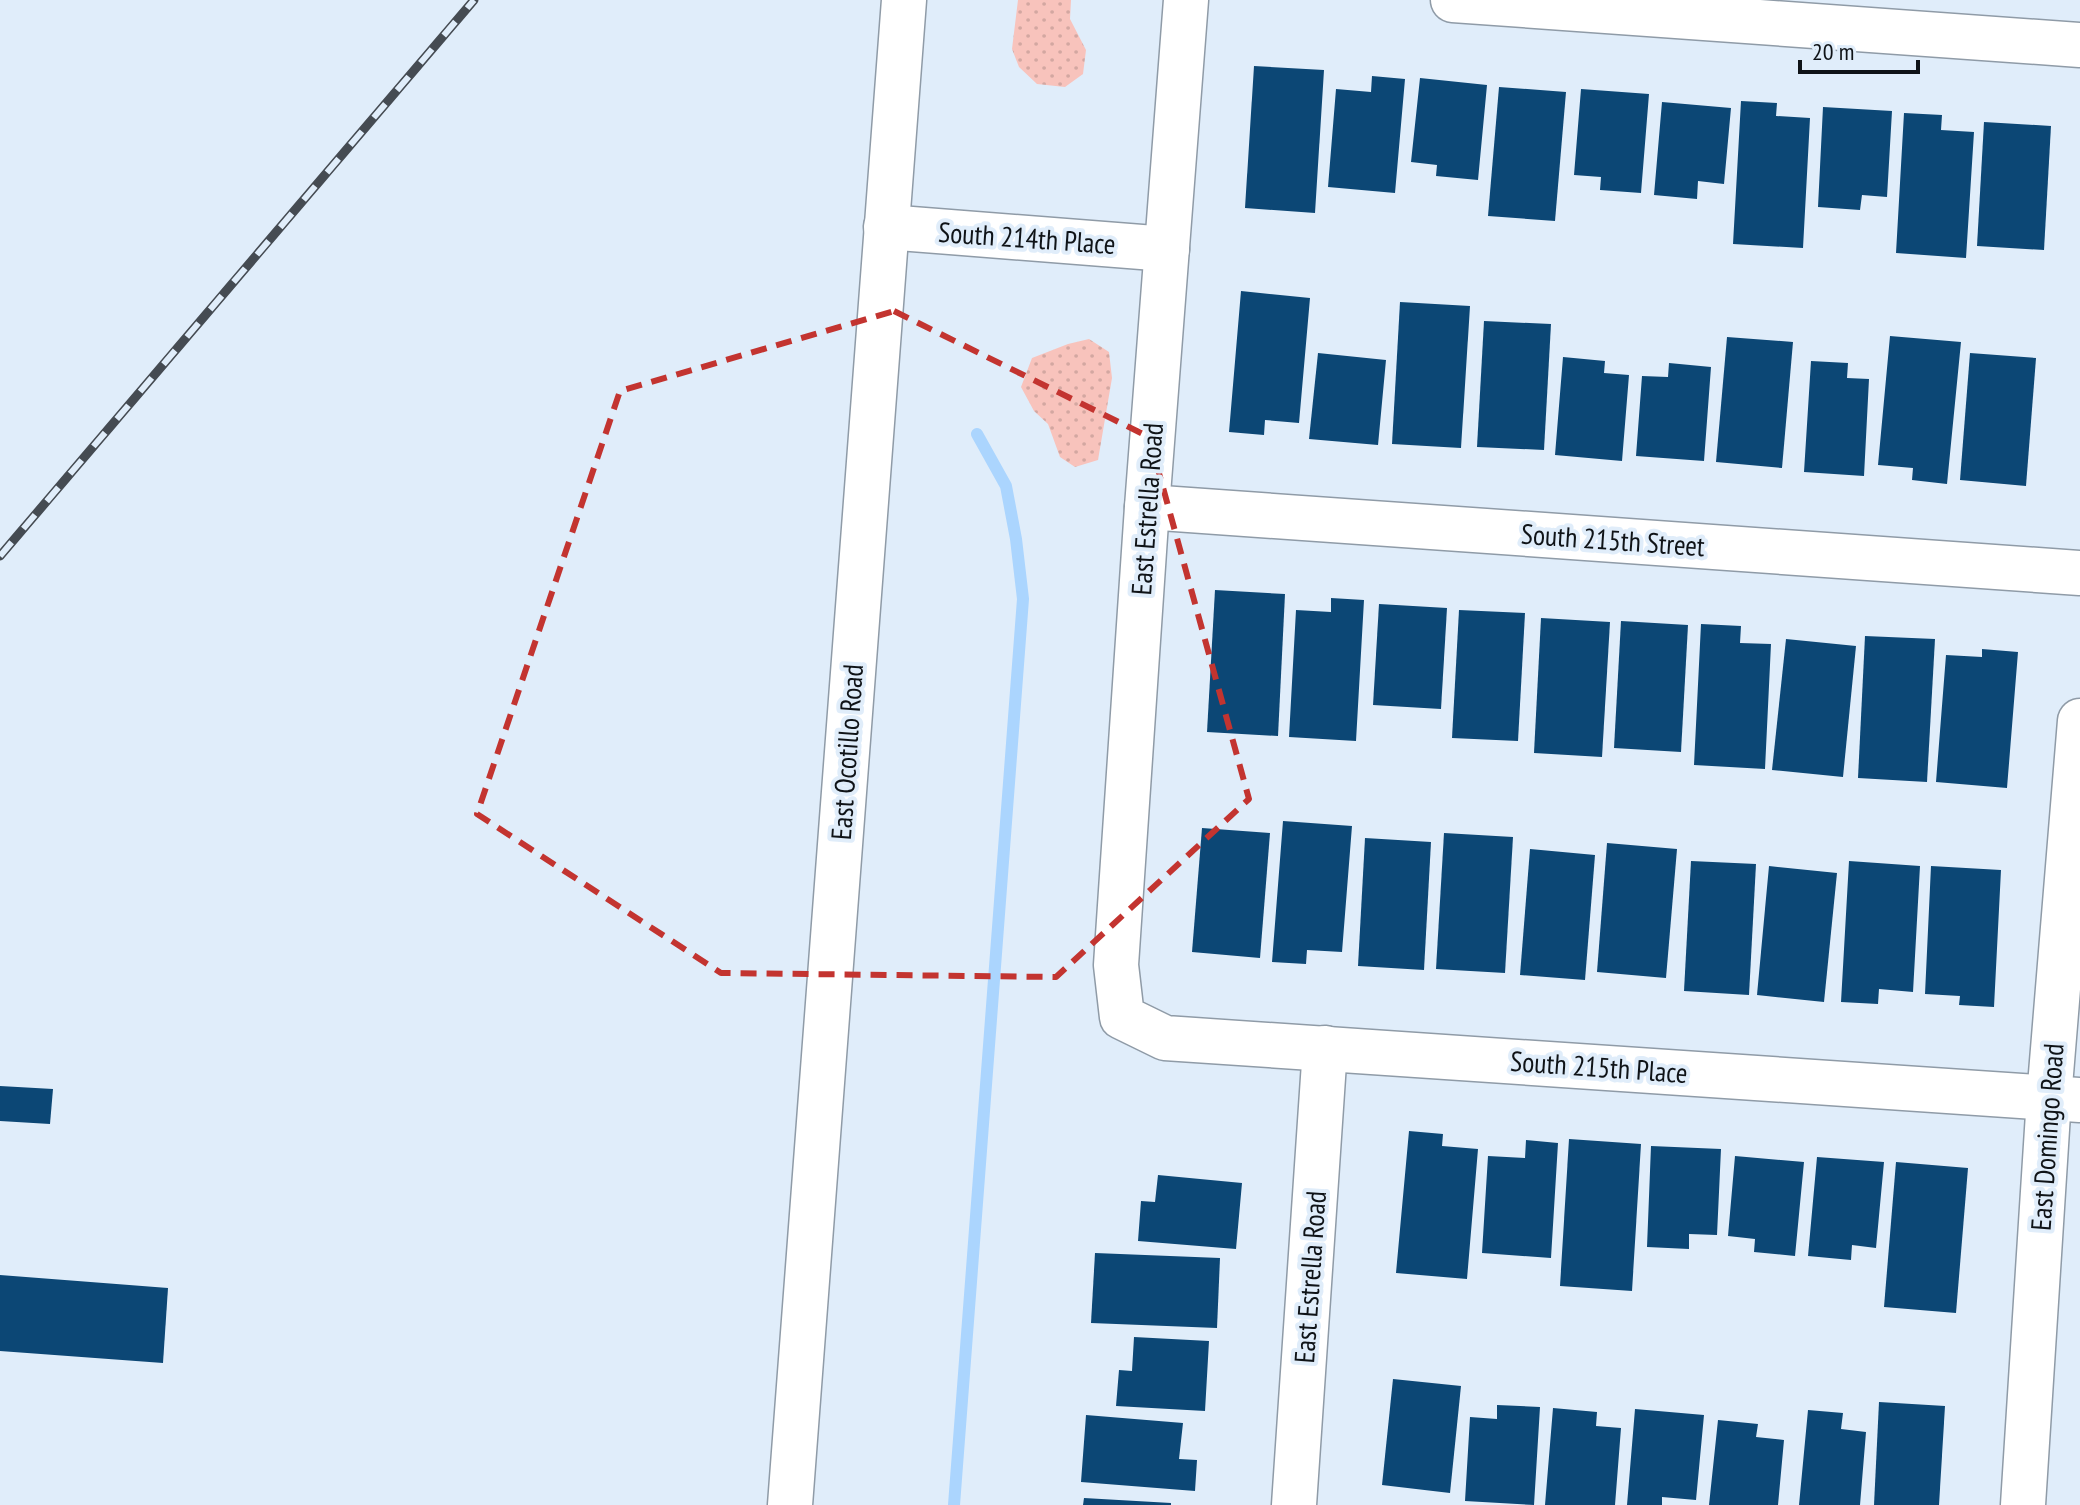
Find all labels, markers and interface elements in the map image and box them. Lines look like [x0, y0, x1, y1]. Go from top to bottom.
scale bar [1800, 24, 1918, 74]
text: 20 m [1812, 36, 1854, 67]
street label: South 214th Place [937, 213, 1117, 262]
street label: East Estrella Road [1122, 422, 1171, 596]
street label: South 215th Street [1520, 515, 1706, 564]
street label: East Ocotillo Road [822, 663, 871, 841]
street label: South 215th Place [1509, 1042, 1689, 1091]
street label: East Domingo Road [2022, 1042, 2071, 1232]
street label: East Estrella Road [1285, 1190, 1334, 1364]

